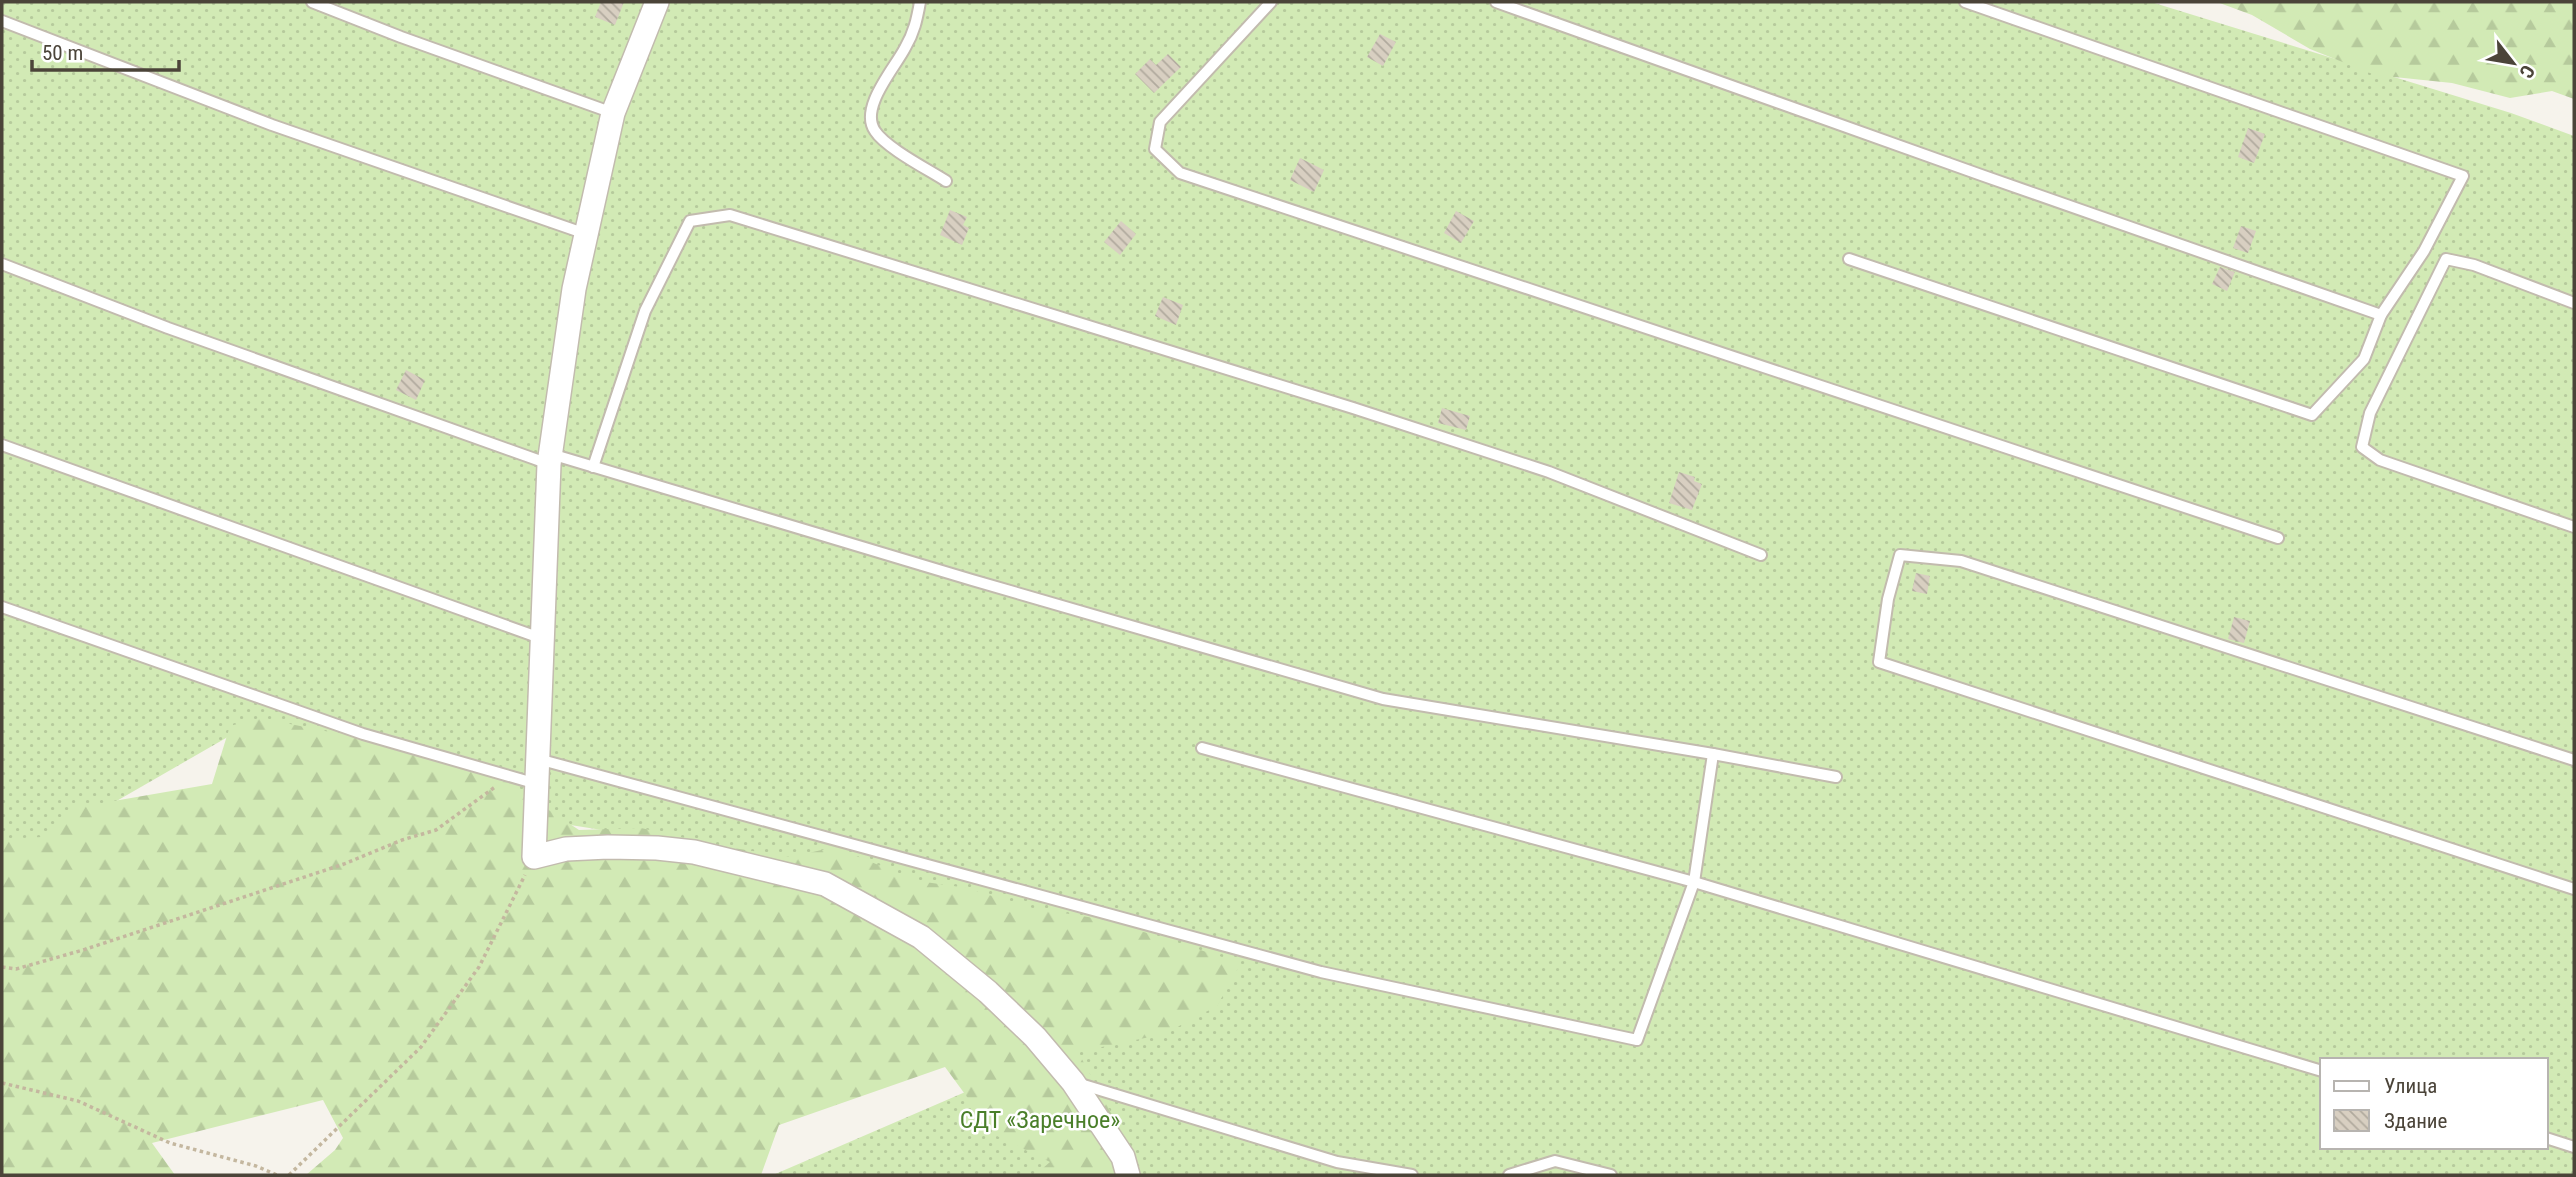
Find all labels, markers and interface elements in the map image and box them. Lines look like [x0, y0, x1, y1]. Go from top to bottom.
scale bar [32, 28, 178, 72]
north arrow [2478, 28, 2548, 98]
text: 50 m [42, 41, 83, 65]
text: С [2514, 61, 2540, 82]
legend [2320, 1058, 2548, 1149]
text: Улица [2384, 1074, 2437, 1098]
park label: СДТ «Заречное» [960, 1106, 1120, 1134]
text: Здание [2384, 1109, 2448, 1133]

